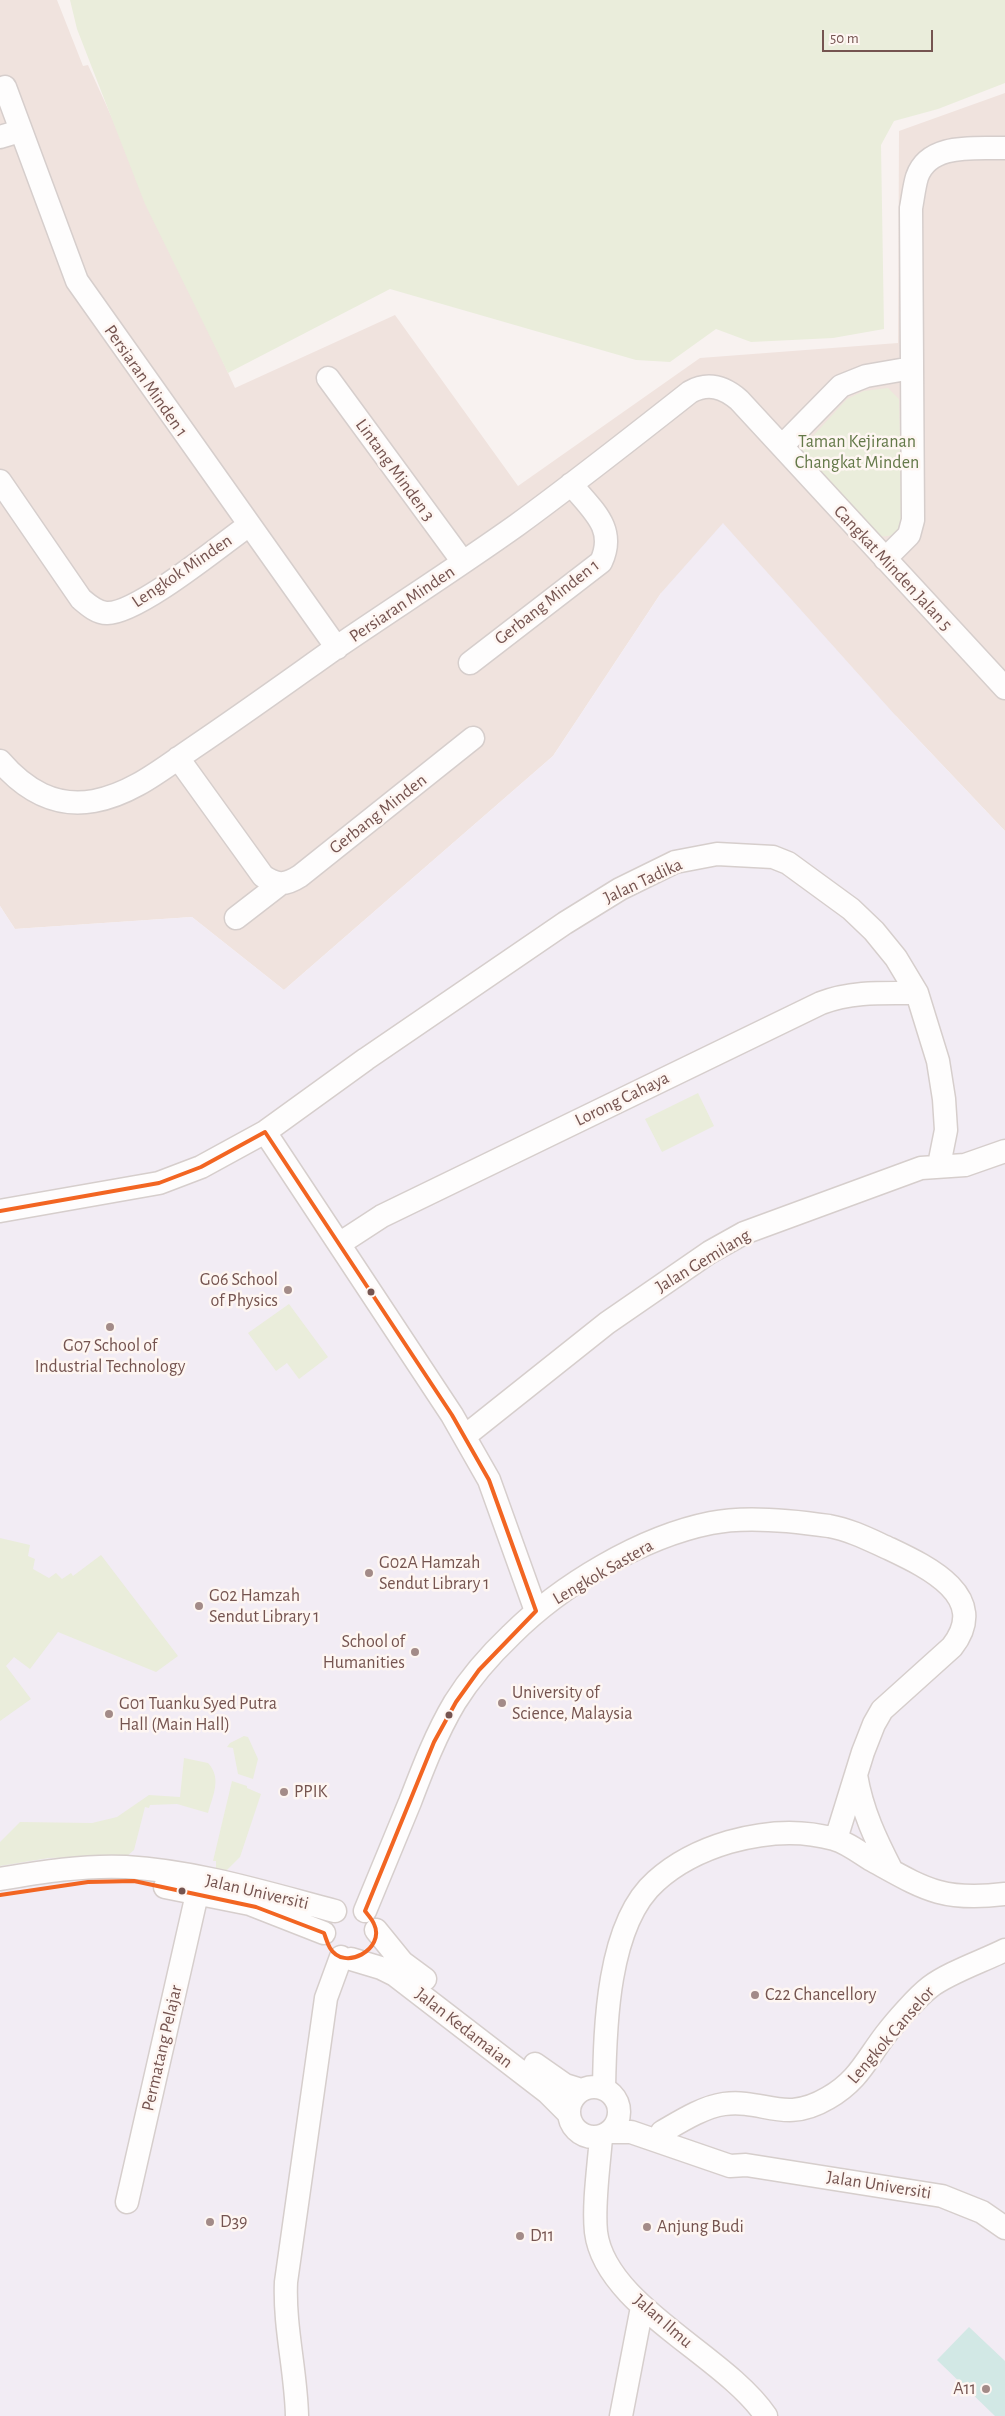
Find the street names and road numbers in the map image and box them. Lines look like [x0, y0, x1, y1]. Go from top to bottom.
street label: Persiaran Minden 1 [99, 321, 193, 441]
street label: Lintang Minden 3 [351, 415, 439, 525]
street label: Cangkat Minden Jalan 5 [829, 501, 957, 635]
street label: Lengkok Minden [128, 530, 236, 612]
street label: Gerbang Minden 1 [490, 554, 604, 650]
street label: Persiaran Minden [345, 561, 459, 647]
street label: Gerbang Minden [325, 769, 431, 859]
street label: Jalan Tadika [600, 853, 686, 909]
street label: Lorong Cahaya [571, 1067, 673, 1131]
street label: Jalan Gemilang [652, 1224, 754, 1298]
street label: Lengkok Sastera [549, 1535, 657, 1609]
street label: Jalan Universiti [203, 1870, 311, 1914]
street label: Lengkok Canselor [843, 1982, 939, 2088]
street label: Permatang Pelajar [137, 1983, 187, 2113]
street label: Jalan Kedamaian [411, 1983, 517, 2073]
street label: Jalan Universiti [825, 2166, 933, 2204]
street label: Jalan Ilmu [629, 2289, 697, 2353]

